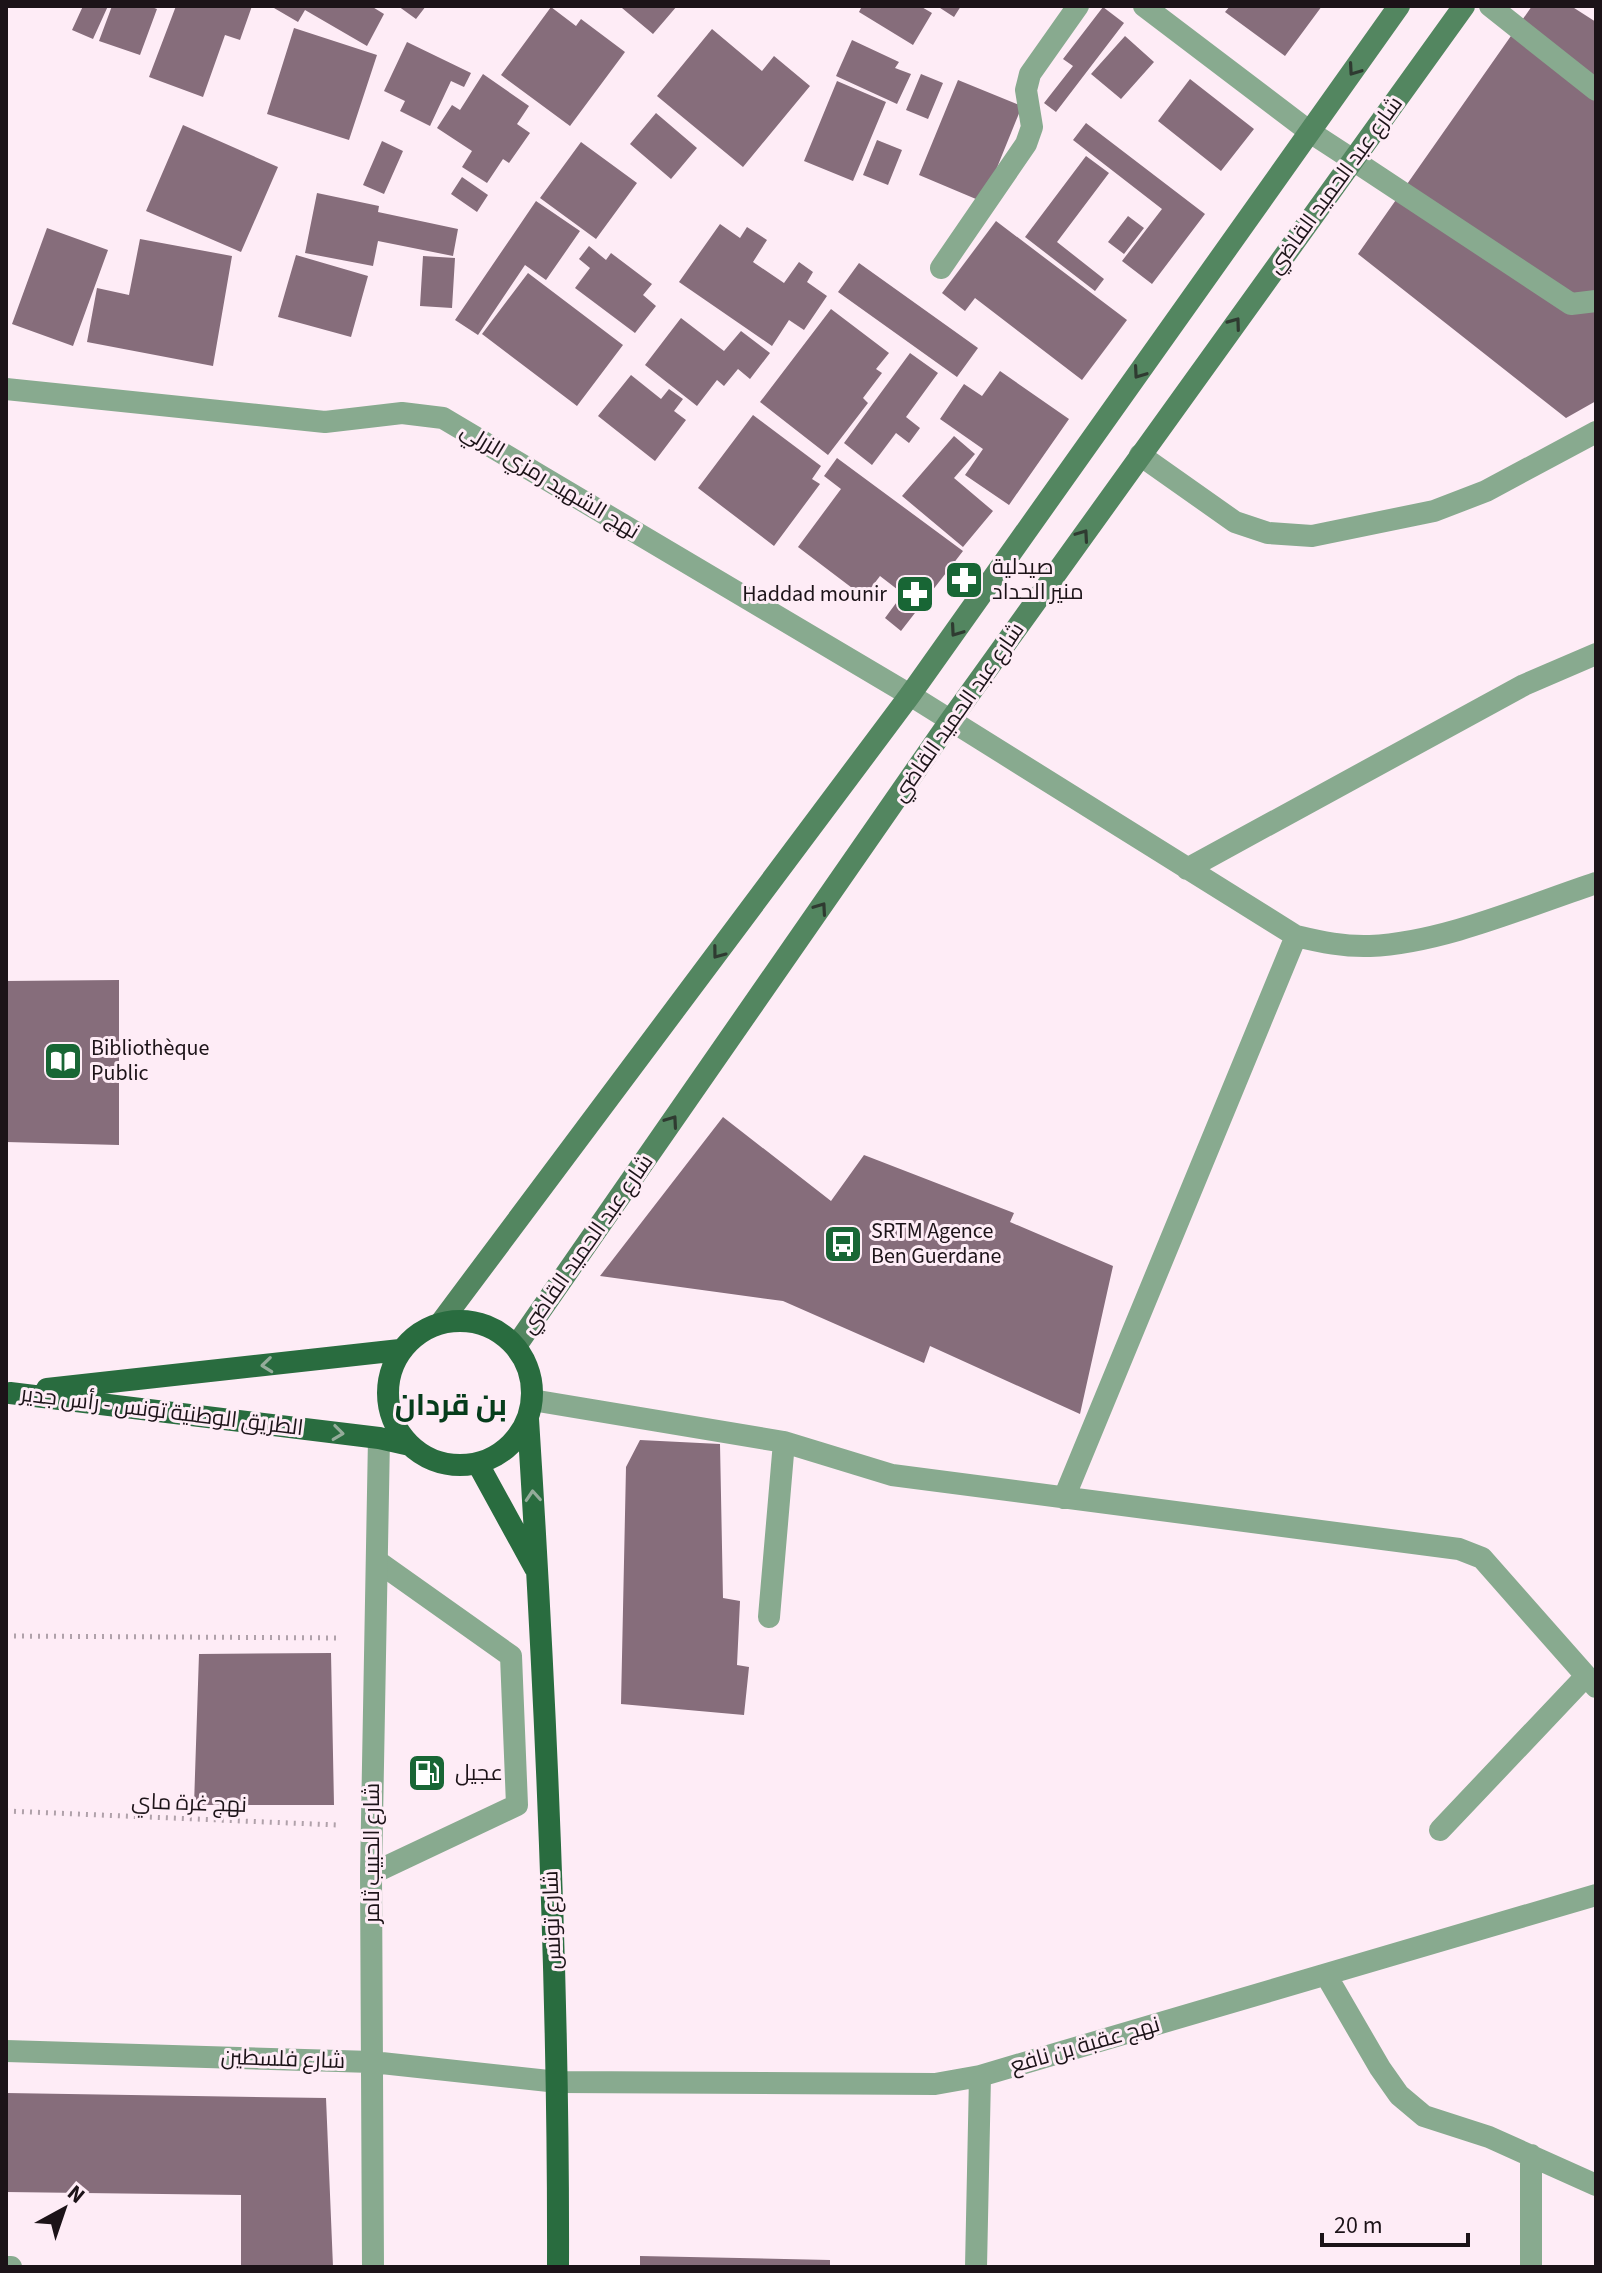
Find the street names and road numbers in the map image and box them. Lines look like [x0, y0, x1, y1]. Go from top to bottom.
street label: شارع عبد الحميد القاضي [1259, 89, 1411, 281]
street label: نهج الشهيد رمزي الزرلي [454, 415, 646, 547]
street label: شارع عبد الحميد القاضي [884, 616, 1032, 808]
street label: شارع عبد الحميد القاضي [513, 1148, 661, 1340]
street label: الطريق الوطنية تونس - رأس جدير [17, 1378, 305, 1444]
street label: شارع الحبيب ثامر [356, 1783, 388, 1925]
street label: نهج غرة ماي [131, 1785, 247, 1821]
street label: شارع تونس [534, 1870, 570, 1970]
street label: نهج عقبة بن نافع [1006, 2008, 1164, 2082]
street label: شارع فلسطين [220, 2041, 346, 2077]

